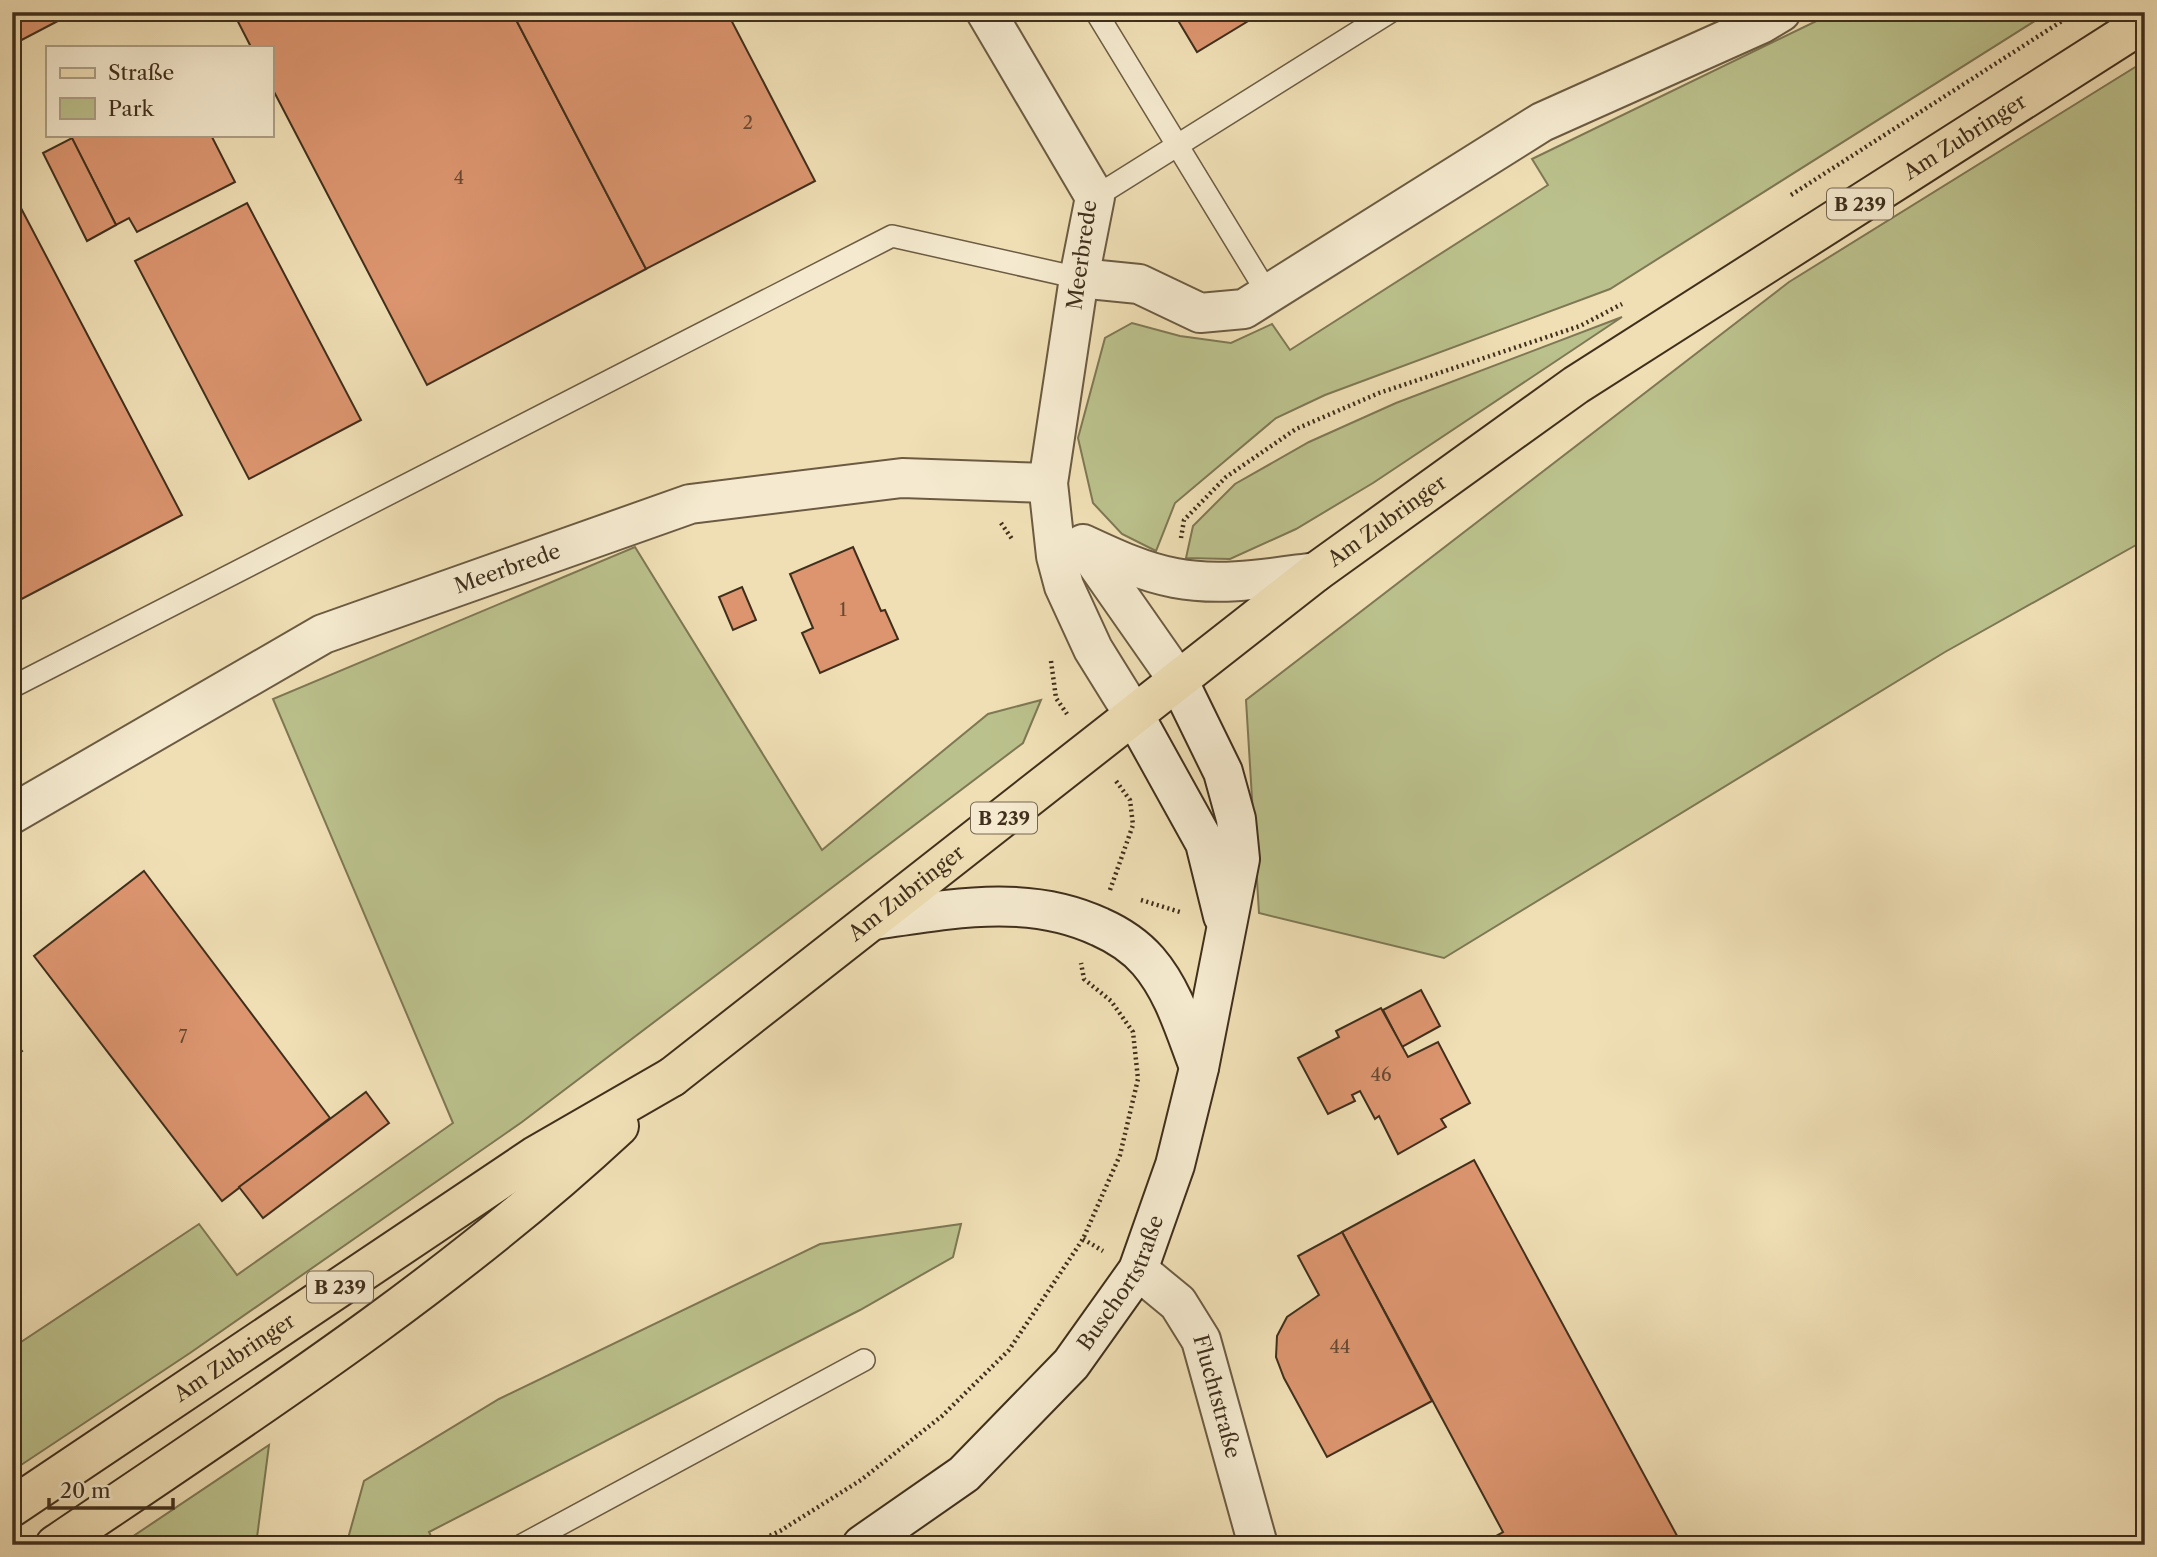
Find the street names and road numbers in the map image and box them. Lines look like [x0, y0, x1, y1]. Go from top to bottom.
street label: Am Zubringer [1898, 88, 2031, 185]
road number: B 239 [1827, 188, 1893, 220]
street label: Meerbrede [1061, 198, 1102, 311]
street label: Am Zubringer [1322, 469, 1451, 572]
street label: Meerbrede [451, 538, 564, 598]
road number: B 239 [971, 803, 1037, 834]
street label: Am Zubringer [842, 839, 969, 946]
street label: Buschortstraße [1072, 1212, 1168, 1355]
road number: B 239 [307, 1272, 373, 1302]
street label: Am Zubringer [168, 1308, 300, 1407]
street label: Fluchtstraße [1188, 1332, 1246, 1461]

